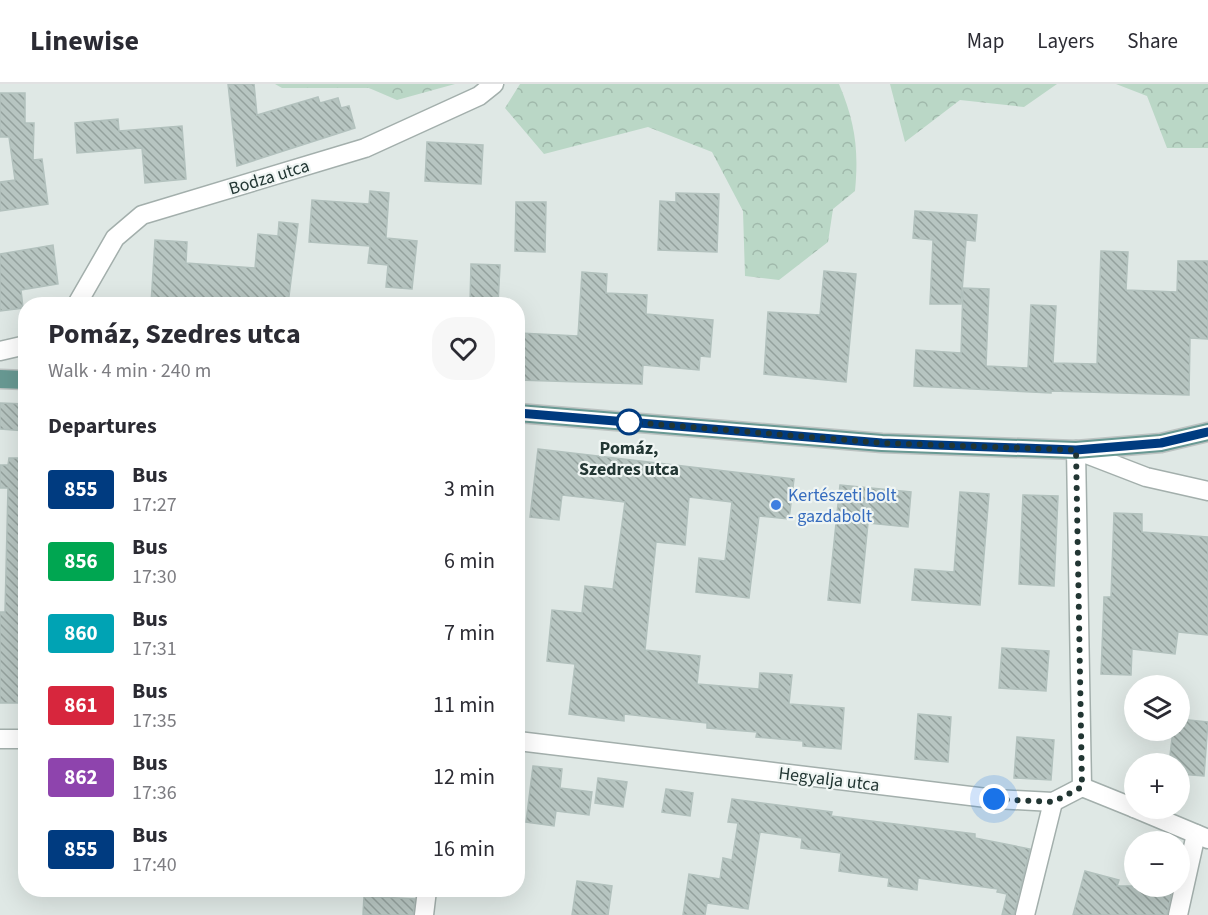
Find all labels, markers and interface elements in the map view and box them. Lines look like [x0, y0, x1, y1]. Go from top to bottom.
text: Linewise [30, 21, 139, 61]
text: Map [967, 26, 1004, 56]
text: Layers [1037, 26, 1094, 56]
text: Share [1127, 26, 1178, 56]
street label: Bodza utca [226, 153, 312, 202]
text: Pomáz, Szedres utca [48, 314, 301, 354]
button: heart [432, 317, 495, 380]
text: Walk · 4 min · 240 m [48, 357, 211, 385]
marker: Pomáz, Szedres utca [616, 409, 642, 435]
text: Departures [48, 410, 157, 442]
place label: Pomáz, Szedres utca [579, 436, 679, 482]
text: Bus [132, 459, 168, 491]
text: 3 min [444, 473, 495, 505]
text: 855 [64, 474, 98, 504]
place label: Kertészeti bolt - gazdabolt [788, 483, 897, 529]
text: 17:27 [132, 491, 177, 519]
marker: Kertészeti bolt - gazdabolt [769, 498, 783, 512]
text: Bus [132, 531, 168, 563]
text: 6 min [444, 545, 495, 577]
text: 856 [64, 546, 98, 576]
text: 17:30 [132, 563, 177, 591]
text: Bus [132, 603, 168, 635]
text: 7 min [444, 617, 495, 649]
text: 860 [64, 618, 98, 648]
text: 17:31 [132, 635, 177, 663]
text: Bus [132, 675, 168, 707]
map controls [1124, 675, 1190, 897]
button: layers [1124, 675, 1190, 741]
text: 11 min [433, 689, 495, 721]
text: 861 [64, 690, 98, 720]
text: 17:35 [132, 707, 177, 735]
text: Bus [132, 747, 168, 779]
button: + [1124, 753, 1190, 819]
text: 12 min [433, 761, 495, 793]
street label: Hegyalja utca [777, 761, 881, 798]
text: 862 [64, 762, 98, 792]
text: 17:36 [132, 779, 177, 807]
your location [979, 784, 1009, 814]
text: Bus [132, 819, 168, 851]
button: − [1124, 831, 1190, 897]
text: 16 min [433, 833, 495, 865]
text: 855 [64, 834, 98, 864]
text: 17:40 [132, 851, 177, 879]

